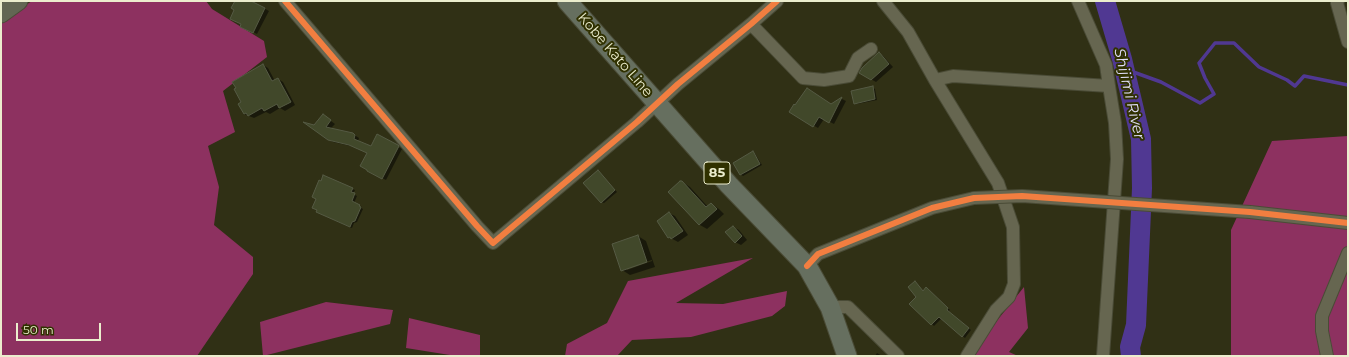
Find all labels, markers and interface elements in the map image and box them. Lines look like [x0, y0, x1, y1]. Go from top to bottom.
street label: Kobe Kato Line [574, 10, 656, 100]
water label: Shijimi River [1110, 47, 1148, 141]
road number: 85 [704, 162, 730, 184]
scale bar [18, 315, 103, 341]
text: 50 m [23, 322, 54, 337]

